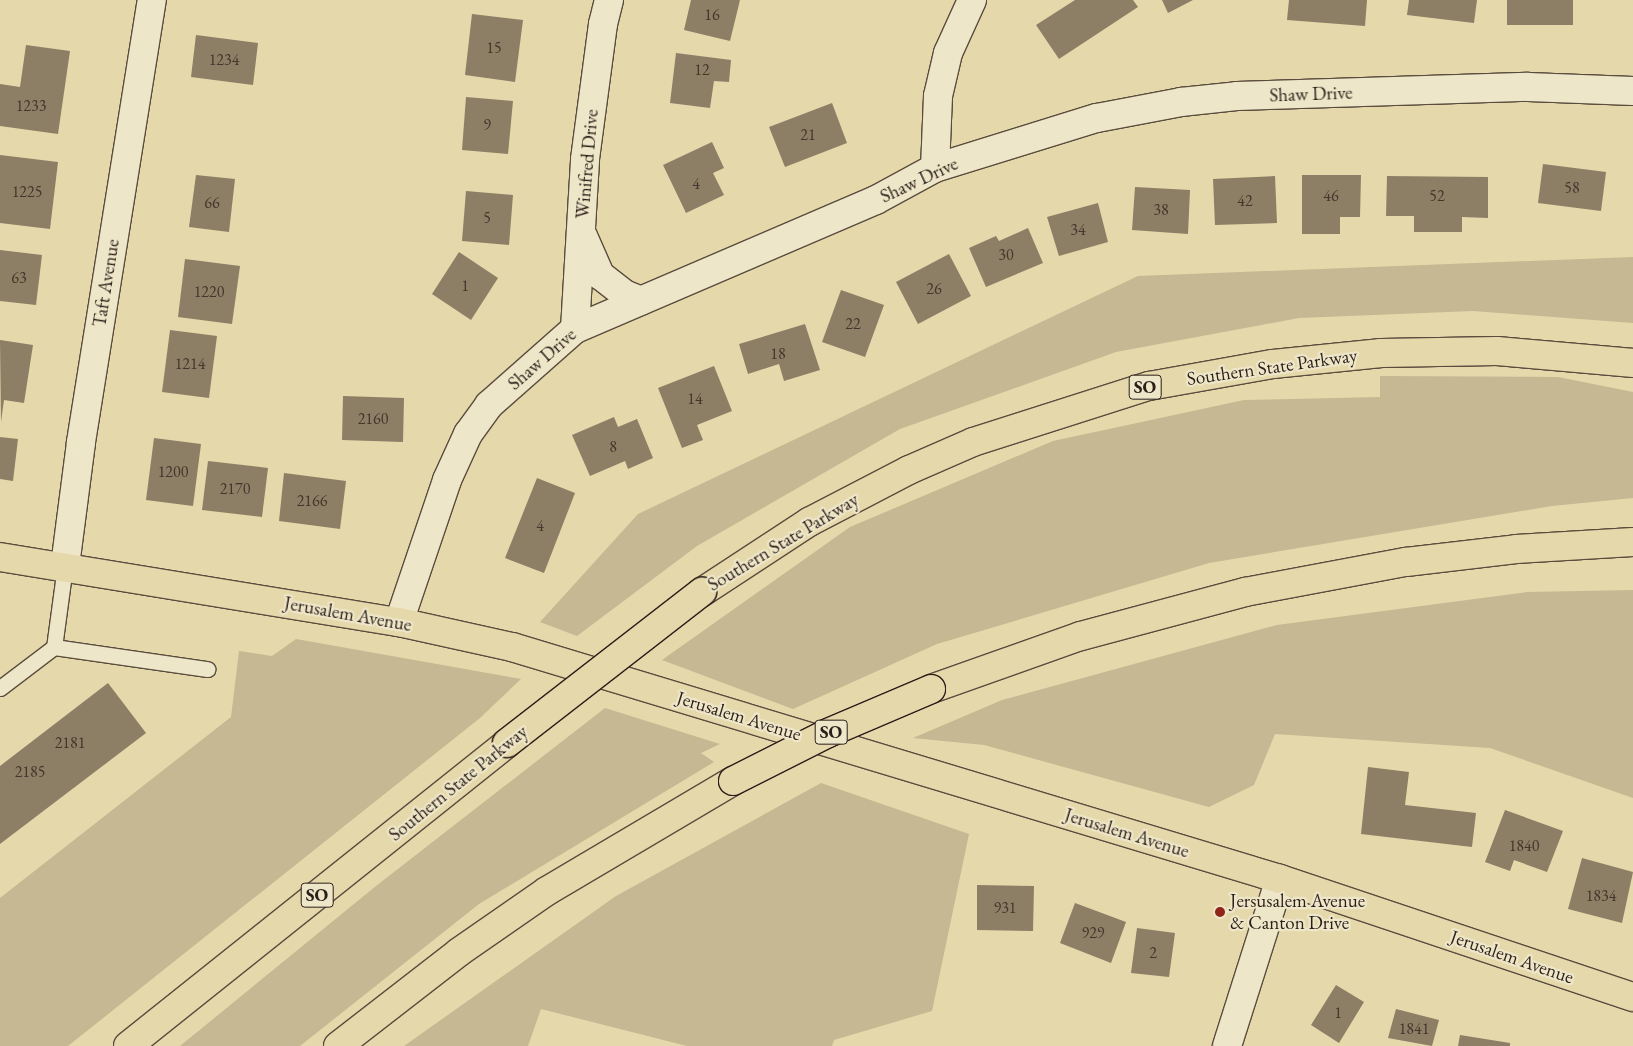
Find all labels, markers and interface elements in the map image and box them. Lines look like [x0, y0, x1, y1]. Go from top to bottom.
house number: 16 [704, 5, 720, 25]
house number: 15 [486, 38, 502, 58]
house number: 1234 [209, 50, 239, 70]
house number: 12 [694, 60, 710, 80]
street label: Shaw Drive [1269, 81, 1353, 107]
house number: 1233 [16, 96, 46, 116]
street label: Winifred Drive [571, 108, 603, 220]
house number: 9 [483, 115, 491, 135]
house number: 21 [800, 125, 816, 145]
street label: Shaw Drive [876, 152, 962, 208]
house number: 4 [692, 174, 700, 194]
house number: 58 [1564, 178, 1580, 198]
house number: 1225 [12, 182, 42, 202]
house number: 46 [1323, 186, 1339, 206]
house number: 52 [1429, 186, 1445, 206]
house number: 42 [1237, 191, 1253, 211]
house number: 66 [204, 193, 220, 213]
house number: 38 [1153, 200, 1169, 220]
house number: 5 [483, 208, 491, 228]
house number: 34 [1070, 220, 1086, 240]
street label: Taft Avenue [88, 237, 124, 329]
house number: 30 [998, 245, 1014, 265]
house number: 63 [11, 268, 27, 288]
house number: 1 [461, 276, 469, 296]
house number: 26 [926, 279, 942, 299]
house number: 1220 [194, 282, 224, 302]
house number: 22 [845, 314, 861, 334]
street label: Shaw Drive [503, 323, 581, 395]
house number: 18 [770, 344, 786, 364]
street label: Southern State Parkway [1185, 344, 1359, 390]
house number: 1214 [175, 354, 205, 374]
road number: SO [1128, 372, 1162, 402]
house number: 14 [687, 389, 703, 409]
house number: 2160 [358, 409, 388, 429]
house number: 8 [609, 437, 617, 457]
house number: 1200 [158, 462, 188, 482]
house number: 2170 [220, 479, 250, 499]
street label: Southern State Parkway [703, 488, 863, 596]
house number: 2166 [297, 491, 327, 511]
house number: 4 [536, 516, 544, 536]
street label: Jerusalem Avenue [282, 592, 414, 636]
street label: Jerusalem Avenue [674, 686, 804, 746]
road number: SO [814, 716, 848, 748]
street label: Southern State Parkway [384, 720, 532, 846]
house number: 2181 [55, 733, 85, 753]
house number: 2185 [15, 762, 45, 782]
street label: Jerusalem Avenue [1062, 803, 1192, 863]
house number: 1840 [1509, 836, 1539, 856]
road number: SO [300, 880, 334, 910]
house number: 1834 [1586, 886, 1616, 906]
place label: Jersusalem Avenue & Canton Drive [1230, 890, 1365, 934]
house number: 931 [993, 898, 1017, 918]
marker: Jersusalem Avenue & Canton Drive [1214, 906, 1226, 918]
house number: 929 [1081, 923, 1105, 943]
street label: Jerusalem Avenue [1447, 925, 1577, 989]
house number: 2 [1149, 943, 1157, 963]
house number: 1 [1334, 1003, 1342, 1023]
house number: 1841 [1399, 1019, 1429, 1039]

